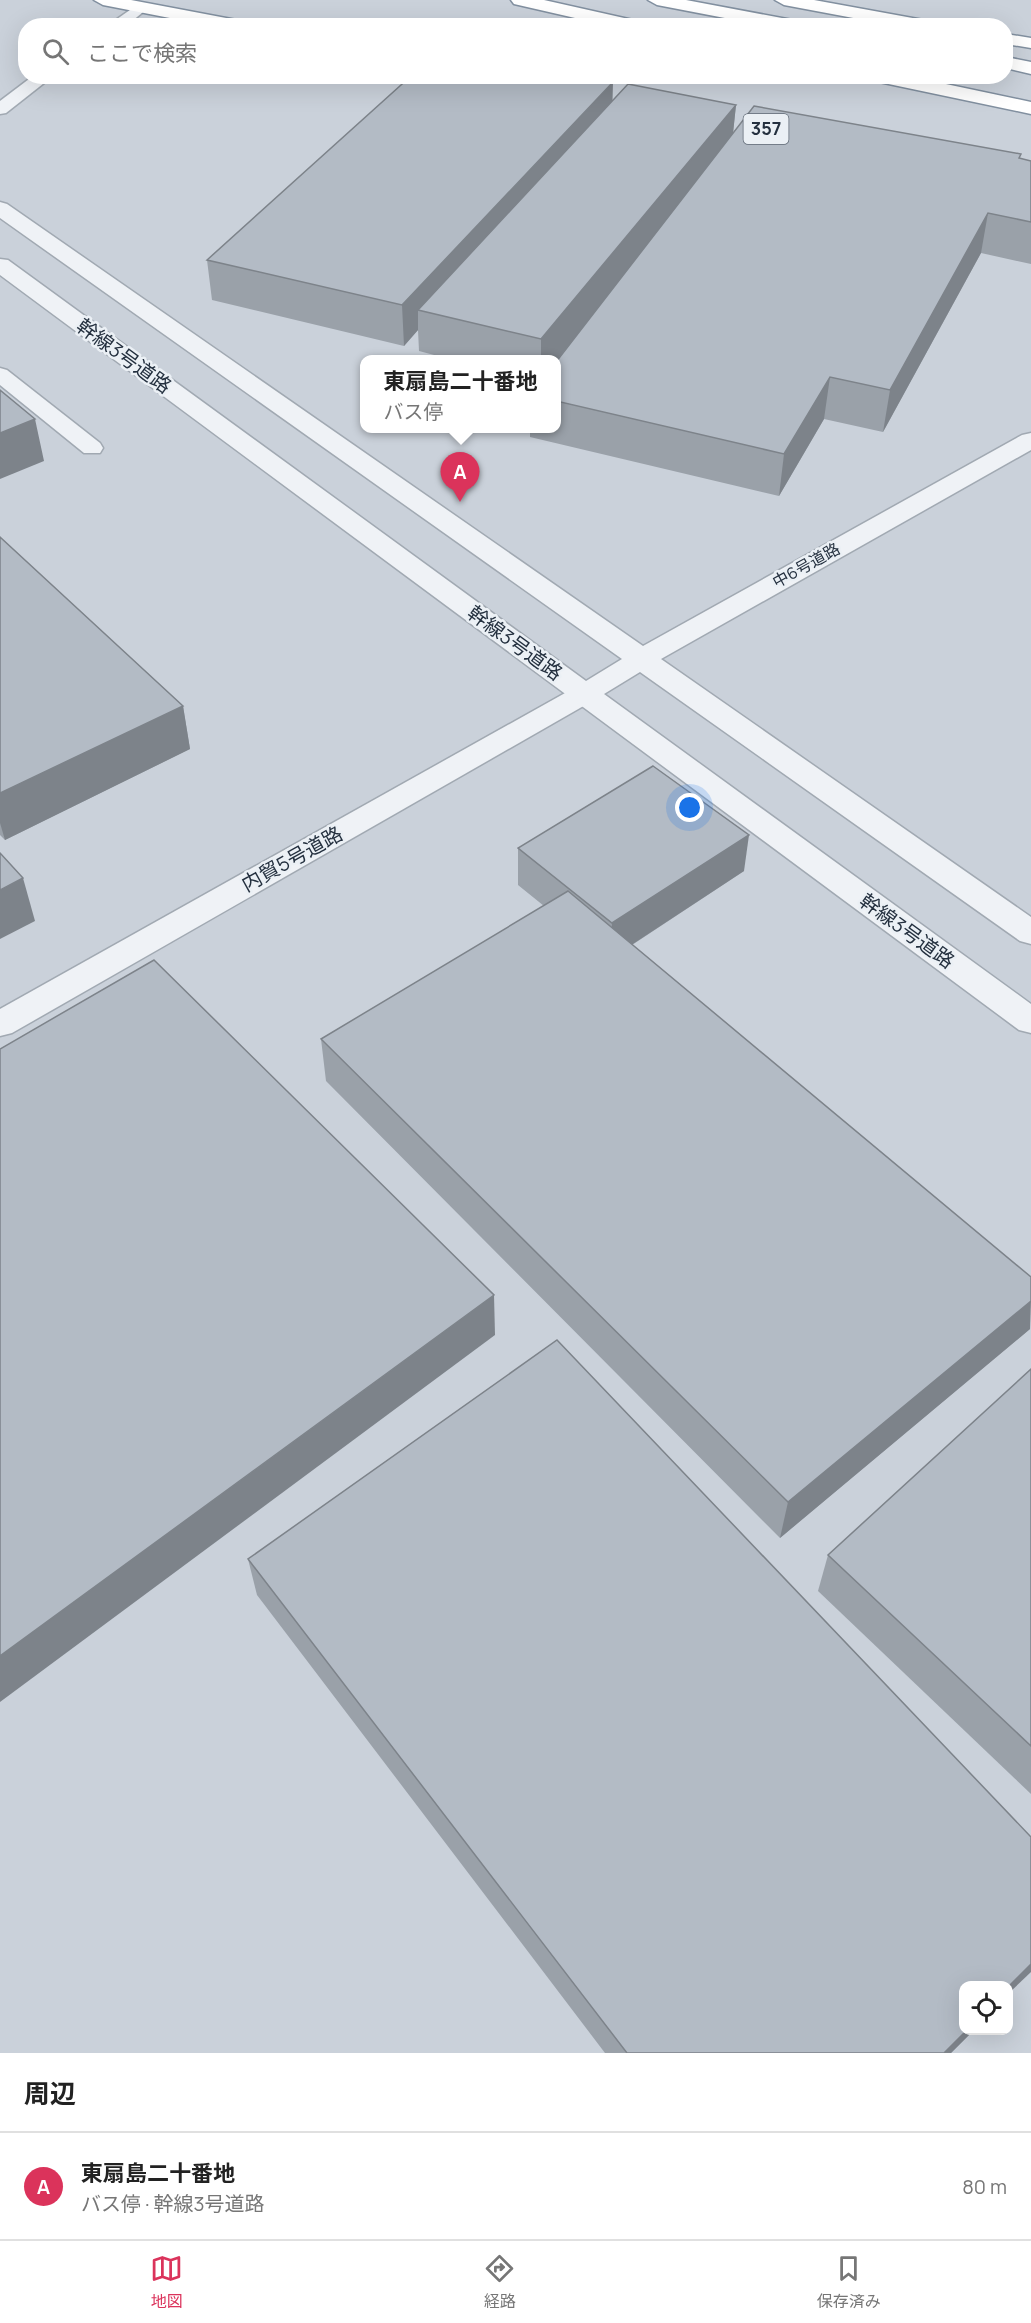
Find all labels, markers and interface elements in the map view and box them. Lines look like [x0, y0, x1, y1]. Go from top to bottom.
search box [18, 18, 1013, 84]
icon: search [39, 35, 72, 68]
text: ここで検索 [87, 38, 197, 68]
road number: 357 [744, 114, 789, 144]
street label: 幹線3号道路 [71, 312, 177, 399]
popup [360, 355, 561, 433]
text: 東扇島二十番地 [383, 366, 538, 396]
text: バス停 [383, 398, 443, 425]
pin: A [440, 452, 480, 502]
street label: 中6号道路 [768, 537, 844, 593]
street label: 幹線3号道路 [462, 599, 568, 686]
your location [675, 793, 704, 822]
street label: 内貿5号道路 [236, 820, 347, 897]
street label: 幹線3号道路 [854, 887, 960, 974]
map controls [959, 1981, 1013, 2035]
button: locate [959, 1981, 1013, 2035]
text: 周辺 [24, 2075, 76, 2111]
text: 東扇島二十番地 [81, 2158, 235, 2188]
text: A [37, 2173, 50, 2200]
text: 80 m [962, 2173, 1007, 2200]
text: バス停 · 幹線3号道路 [81, 2190, 265, 2217]
tab: 地図 [150, 2252, 183, 2312]
tab: 経路 [483, 2252, 516, 2312]
tab: 保存済み [817, 2252, 881, 2312]

